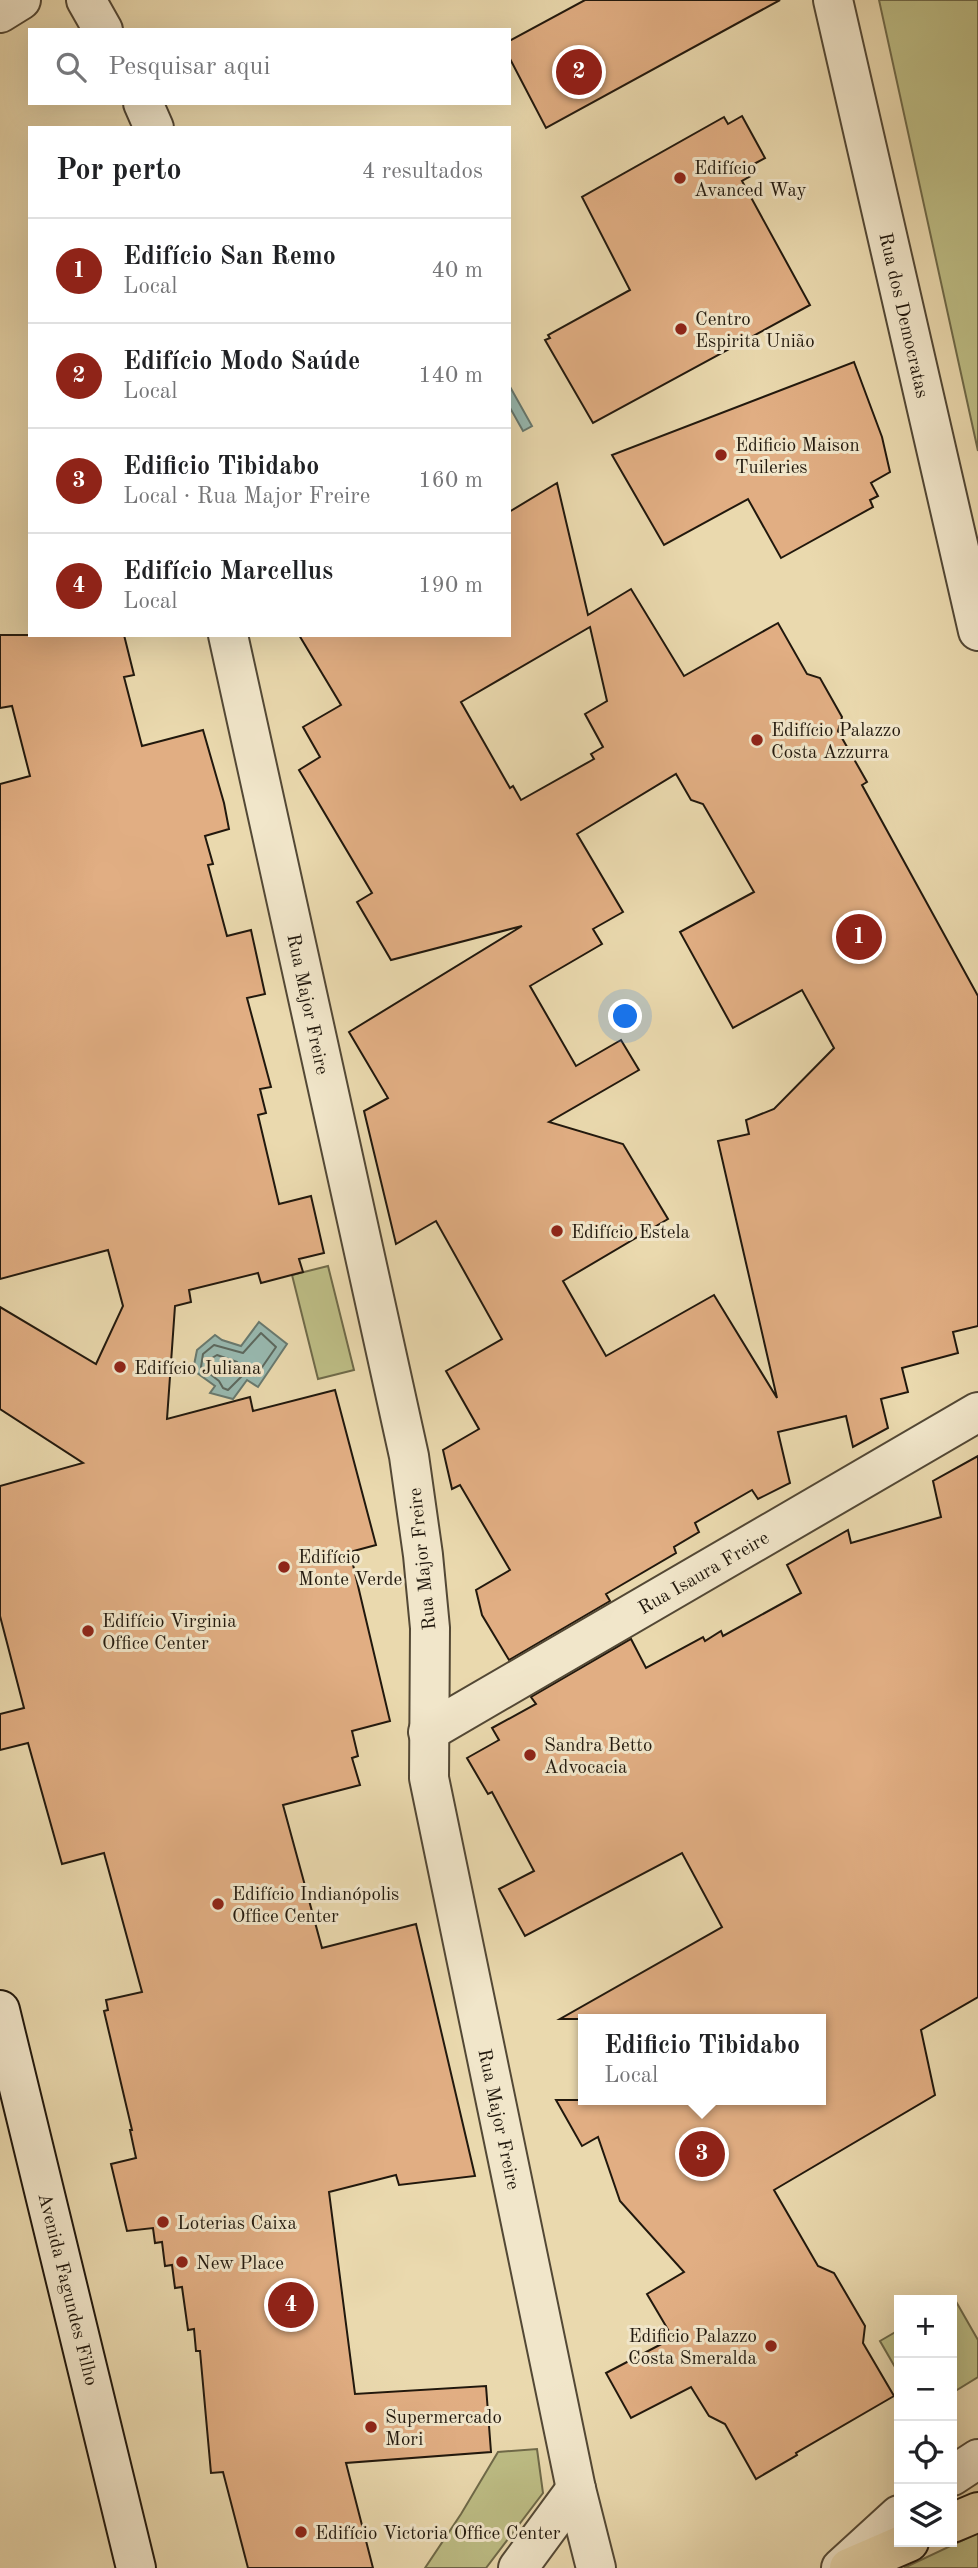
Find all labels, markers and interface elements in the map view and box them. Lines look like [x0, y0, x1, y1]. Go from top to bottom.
search box [28, 28, 511, 105]
pin: 2 [556, 46, 602, 98]
icon: search [52, 48, 90, 86]
text: Pesquisar aqui [108, 54, 270, 80]
text: Por perto [56, 156, 182, 186]
text: 4 resultados [362, 160, 483, 183]
place label: Edifício Avanced Way [694, 160, 807, 201]
marker: Edifício Avanced Way [672, 170, 688, 186]
street label: Rua dos Democratas [874, 231, 931, 400]
text: Edifício San Remo [123, 244, 336, 270]
text: 1 [72, 259, 86, 282]
text: 40 m [432, 259, 483, 282]
text: Local [123, 275, 177, 298]
place label: Centro Espirita União [695, 311, 815, 352]
marker: Centro Espirita União [673, 321, 689, 337]
text: Edifício Modo Saúde [123, 349, 360, 375]
text: 2 [72, 364, 86, 387]
text: 140 m [418, 364, 483, 387]
text: Local [123, 380, 177, 403]
place label: Edificio Maison Tuileries [735, 437, 860, 478]
marker: Edificio Maison Tuileries [713, 447, 729, 463]
text: Edificio Tibidabo [123, 454, 319, 480]
text: 3 [72, 469, 86, 492]
text: 160 m [418, 469, 483, 492]
text: Local · Rua Major Freire [123, 485, 370, 508]
text: Edifício Marcellus [123, 559, 333, 585]
text: 4 [72, 574, 86, 597]
text: 190 m [418, 574, 483, 597]
text: Local [123, 590, 177, 613]
place label: Edifício Palazzo Costa Azzurra [771, 722, 901, 763]
marker: Edifício Palazzo Costa Azzurra [749, 732, 765, 748]
pin: 1 [836, 911, 882, 963]
street label: Rua Major Freire [282, 932, 331, 1077]
your location [608, 999, 642, 1033]
marker: Edifício Estela [549, 1223, 565, 1239]
place label: Edifício Estela [571, 1224, 691, 1243]
marker: Edifício Juliana [112, 1359, 128, 1375]
place label: Edifício Juliana [134, 1360, 262, 1379]
street label: Rua Major Freire [407, 1486, 440, 1631]
street label: Rua Isaura Freire [636, 1529, 773, 1619]
place label: Edifício Monte Verde [298, 1549, 402, 1590]
marker: Edifício Monte Verde [276, 1559, 292, 1575]
place label: Edifício Virginia Office Center [102, 1613, 237, 1654]
marker: Edifício Virginia Office Center [80, 1623, 96, 1639]
place label: Sandra Betto Advocacia [544, 1737, 652, 1778]
marker: Sandra Betto Advocacia [522, 1747, 538, 1763]
place label: Edifício Indianópolis Office Center [232, 1886, 399, 1927]
marker: Edifício Indianópolis Office Center [210, 1896, 226, 1912]
popup [578, 2014, 826, 2105]
text: Edificio Tibidabo [604, 2033, 800, 2059]
street label: Rua Major Freire [473, 2047, 522, 2192]
text: Local [604, 2064, 658, 2087]
pin: 3 [679, 2128, 725, 2180]
street label: Avenida Fagundes Filho [33, 2191, 100, 2388]
marker: Loterias Caixa [155, 2214, 171, 2230]
place label: Loterias Caixa [177, 2215, 298, 2234]
marker: New Place [174, 2254, 190, 2270]
place label: New Place [196, 2255, 284, 2274]
pin: 4 [268, 2279, 314, 2331]
map controls [894, 2295, 957, 2547]
button: + [894, 2295, 957, 2358]
place label: Edificio Palazzo Costa Smeralda [628, 2328, 758, 2369]
marker: Edificio Palazzo Costa Smeralda [763, 2338, 779, 2354]
button: − [894, 2358, 957, 2421]
place label: Supermercado Mori [385, 2409, 502, 2450]
marker: Supermercado Mori [363, 2419, 379, 2435]
button: locate [894, 2421, 957, 2484]
button: layers [894, 2484, 957, 2547]
marker: Edifício Victoria Office Center [293, 2524, 309, 2540]
place label: Edifício Victoria Office Center [315, 2525, 561, 2544]

